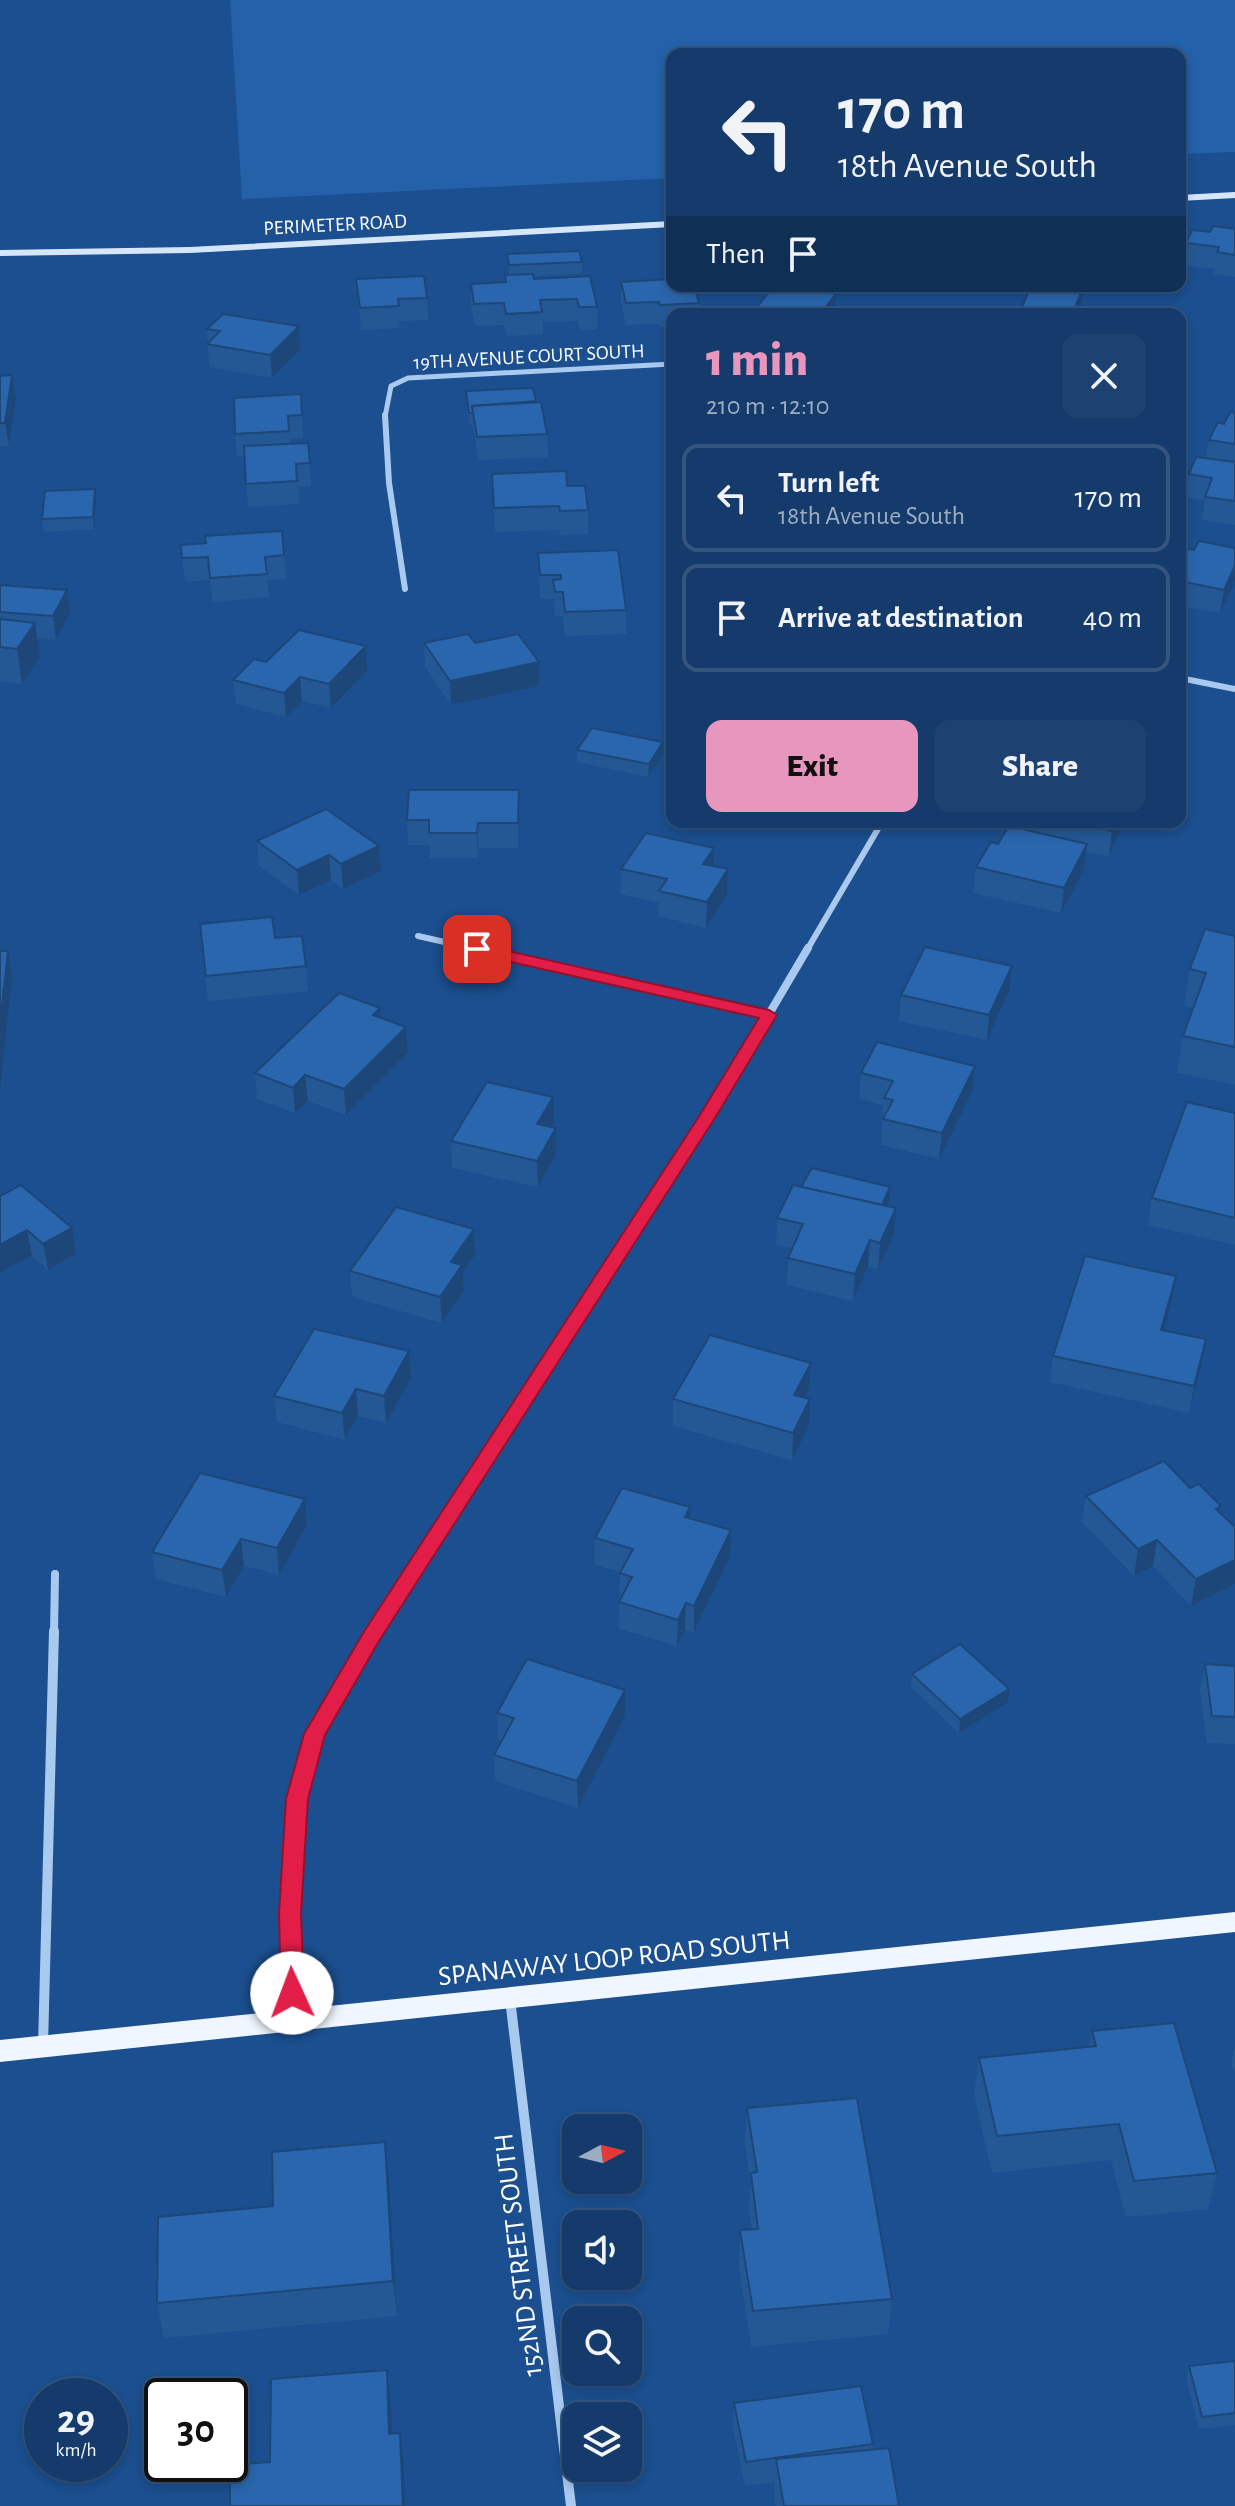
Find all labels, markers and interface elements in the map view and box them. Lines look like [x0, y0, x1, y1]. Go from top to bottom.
icon: left [706, 80, 810, 184]
text: 170 m [838, 83, 965, 139]
text: 18th Avenue South [838, 148, 1097, 184]
street label: PERIMETER ROAD [263, 211, 407, 239]
icon: arrive [781, 232, 825, 276]
text: Then [706, 239, 765, 269]
button: close [1062, 334, 1146, 418]
text: 1 min [706, 337, 808, 385]
street label: 19TH AVENUE COURT SOUTH [413, 341, 645, 373]
text: 210 m · 12:10 [706, 393, 830, 419]
text: Turn left [778, 468, 879, 498]
icon: left [710, 476, 754, 520]
text: 170 m [1074, 483, 1142, 513]
text: 18th Avenue South [778, 503, 965, 529]
icon: arrive [710, 596, 754, 640]
text: Arrive at destination [778, 603, 1024, 633]
text: 40 m [1083, 603, 1142, 633]
button: Exit [706, 720, 918, 812]
button: Share [934, 720, 1146, 812]
pin [443, 915, 511, 983]
icon: arrive [455, 927, 499, 971]
street label: SPANAWAY LOOP ROAD SOUTH [437, 1927, 792, 1991]
position arrow [250, 1951, 334, 2035]
north arrow [562, 2114, 642, 2194]
map controls [562, 2114, 642, 2482]
street label: 152ND STREET SOUTH [490, 2132, 548, 2378]
button: sound [562, 2210, 642, 2290]
button: search [562, 2306, 642, 2386]
speed limit sign: 30 [144, 2378, 248, 2482]
text: 29 [57, 2400, 95, 2440]
button: layers [562, 2402, 642, 2482]
text: km/h [55, 2440, 97, 2460]

